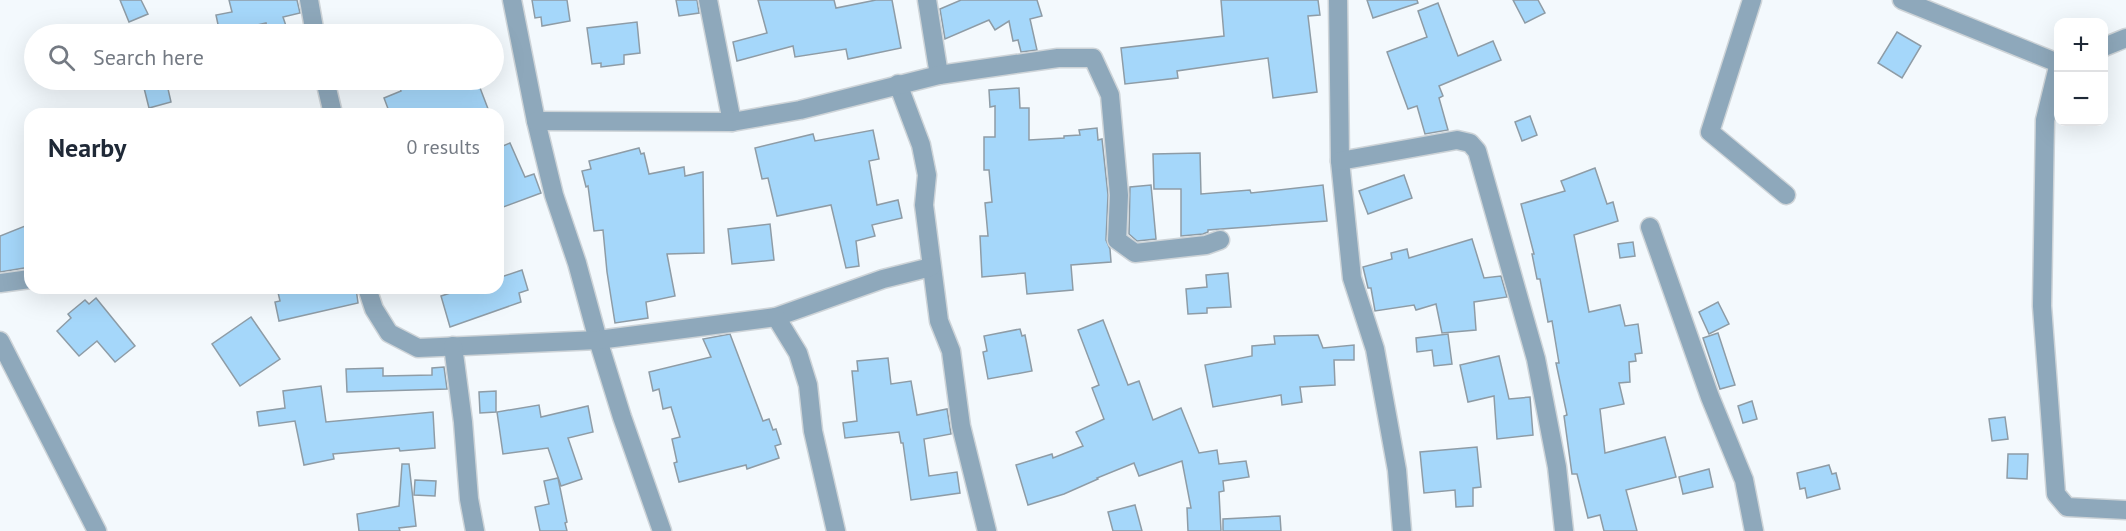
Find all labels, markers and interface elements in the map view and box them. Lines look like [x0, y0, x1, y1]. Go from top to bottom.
map controls [2054, 18, 2108, 126]
button: + [2054, 18, 2108, 72]
search box [24, 24, 504, 90]
icon: search [45, 41, 78, 74]
text: Search here [93, 43, 204, 71]
button: − [2054, 72, 2108, 126]
text: Nearby [48, 131, 126, 164]
text: 0 results [407, 134, 480, 160]

